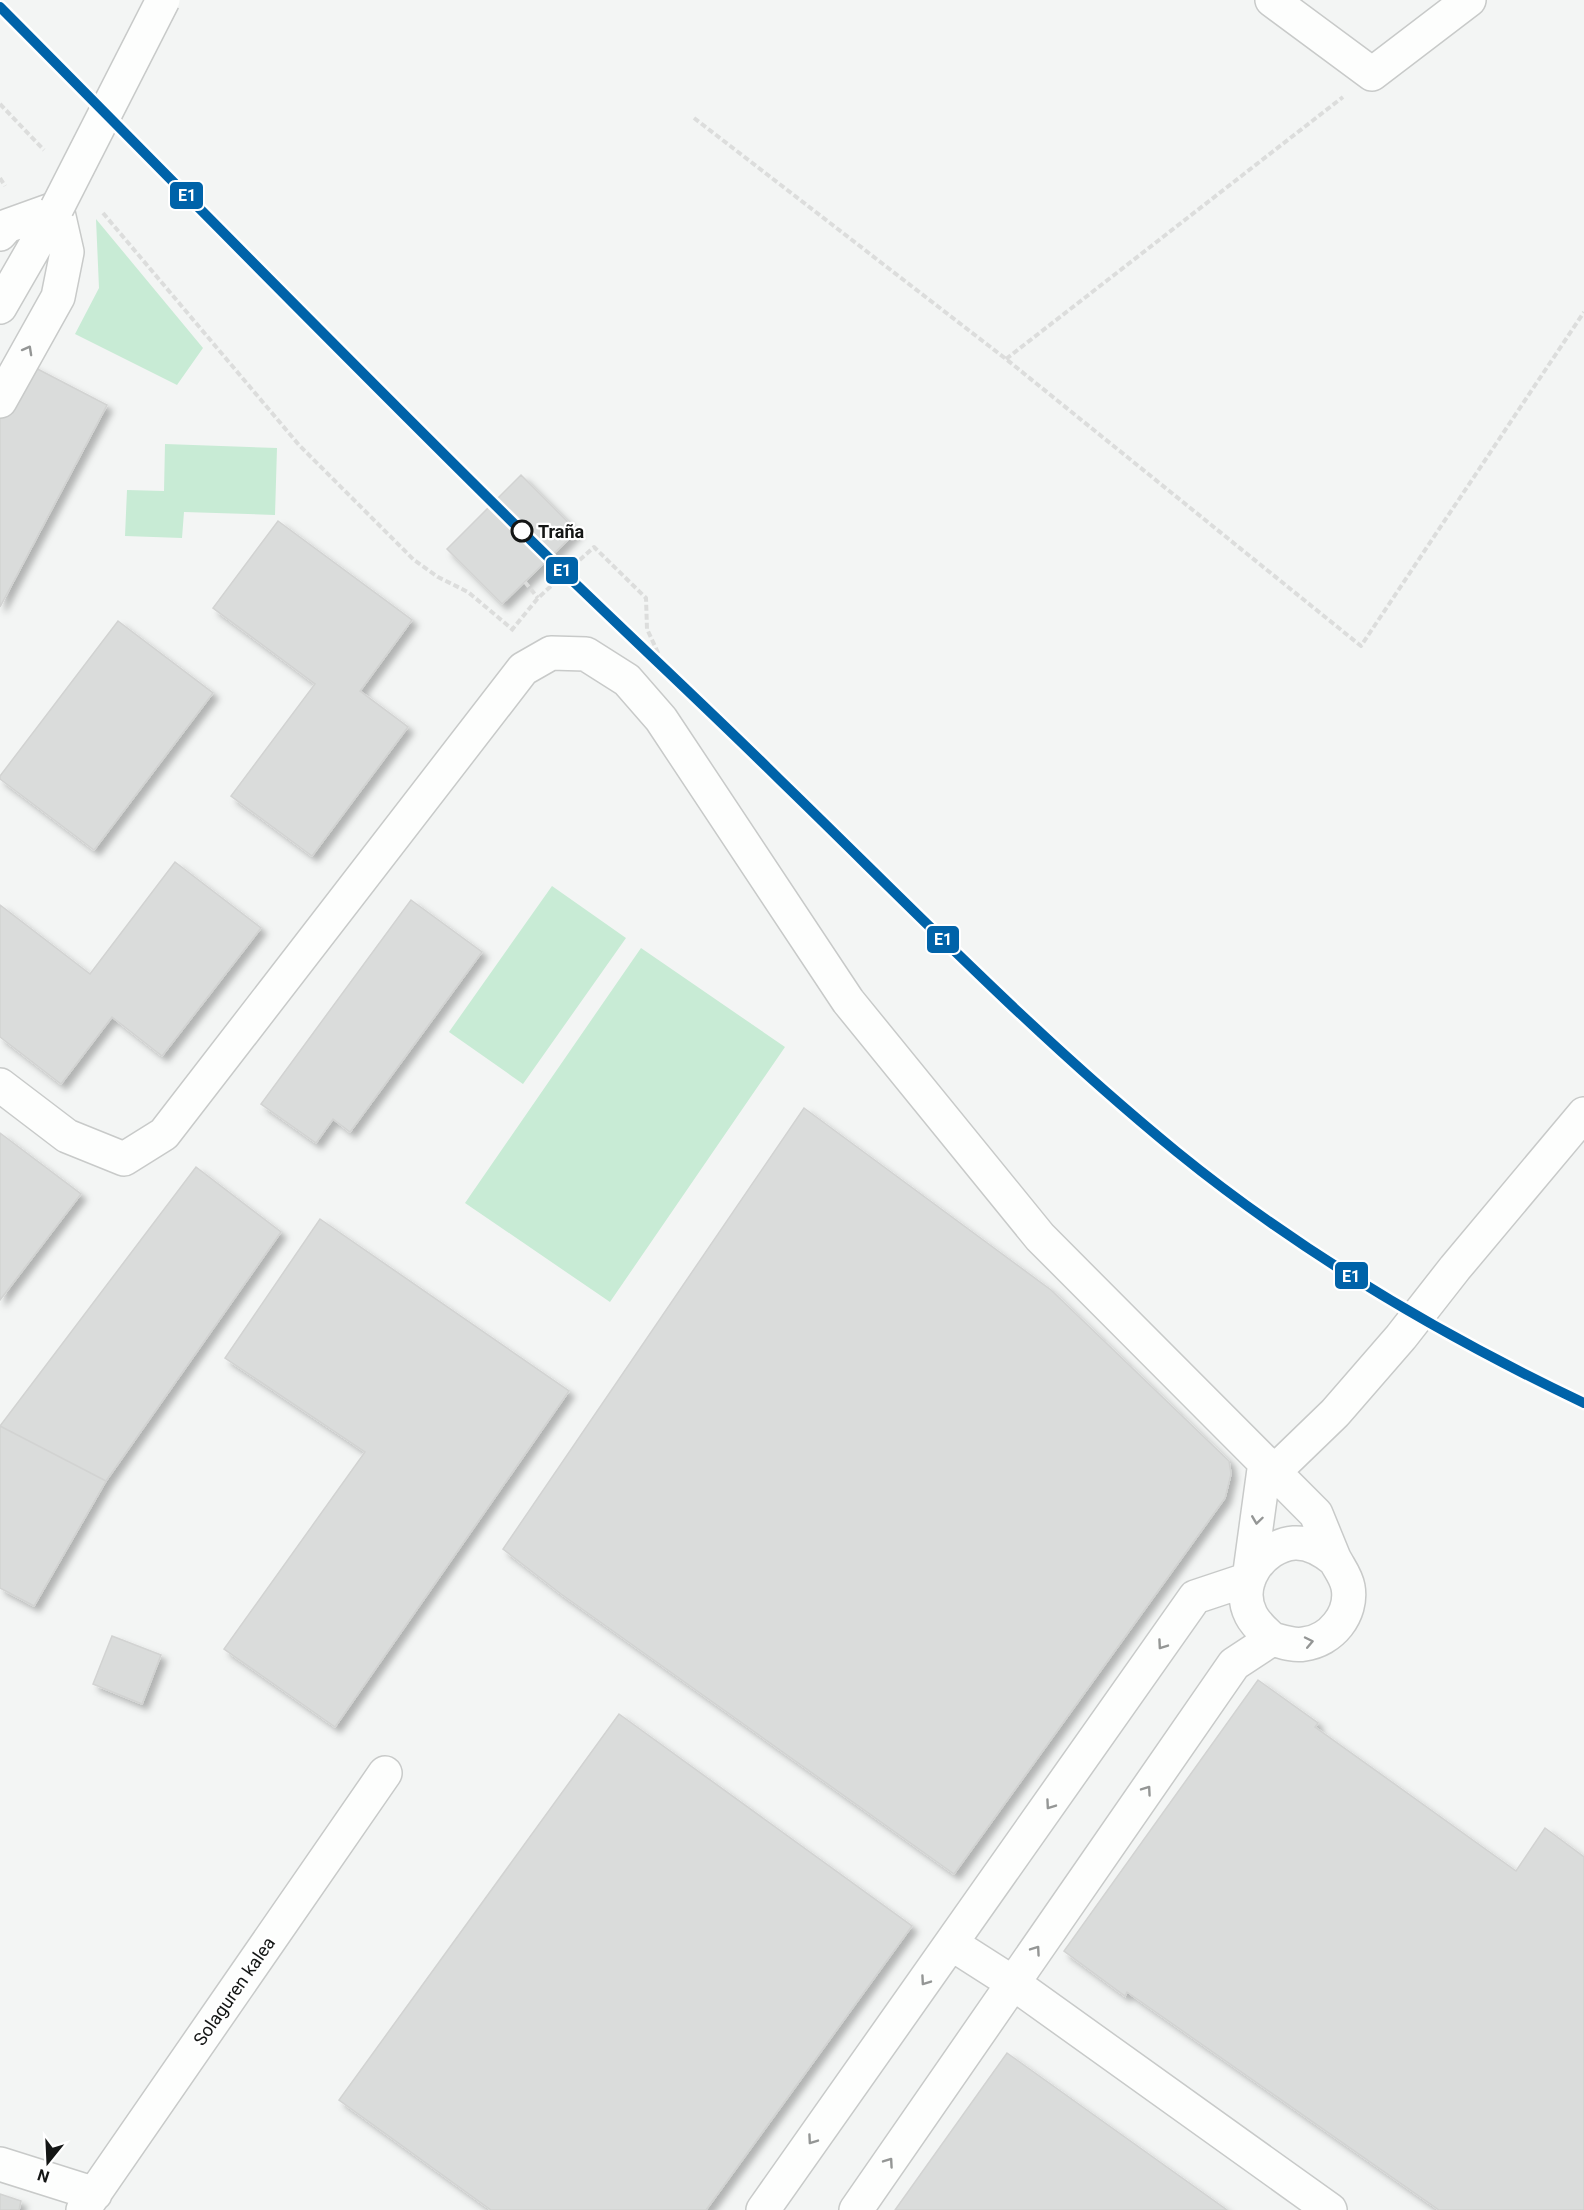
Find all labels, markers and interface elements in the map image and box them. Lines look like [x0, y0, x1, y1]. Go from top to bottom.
line badge: E1 [169, 181, 204, 210]
text: E1 [178, 186, 196, 205]
one-way arrow [21, 346, 32, 356]
marker: Traña [511, 520, 533, 542]
place label: Traña [538, 521, 585, 542]
line badge: E1 [545, 556, 579, 585]
text: E1 [553, 561, 571, 580]
line badge: E1 [926, 925, 960, 954]
text: E1 [934, 930, 952, 949]
line badge: E1 [1334, 1261, 1369, 1290]
text: E1 [1342, 1267, 1360, 1286]
one-way arrow [1251, 1515, 1263, 1524]
one-way arrow [1304, 1636, 1314, 1649]
one-way arrow [1158, 1639, 1169, 1650]
one-way arrow [1140, 1785, 1151, 1796]
one-way arrow [1046, 1798, 1057, 1809]
street label: Solaguren kalea [189, 1933, 279, 2049]
one-way arrow [1029, 1945, 1040, 1956]
one-way arrow [922, 1975, 933, 1986]
north arrow [18, 2132, 78, 2192]
one-way arrow [809, 2134, 820, 2145]
one-way arrow [882, 2158, 893, 2169]
text: N [35, 2165, 52, 2187]

